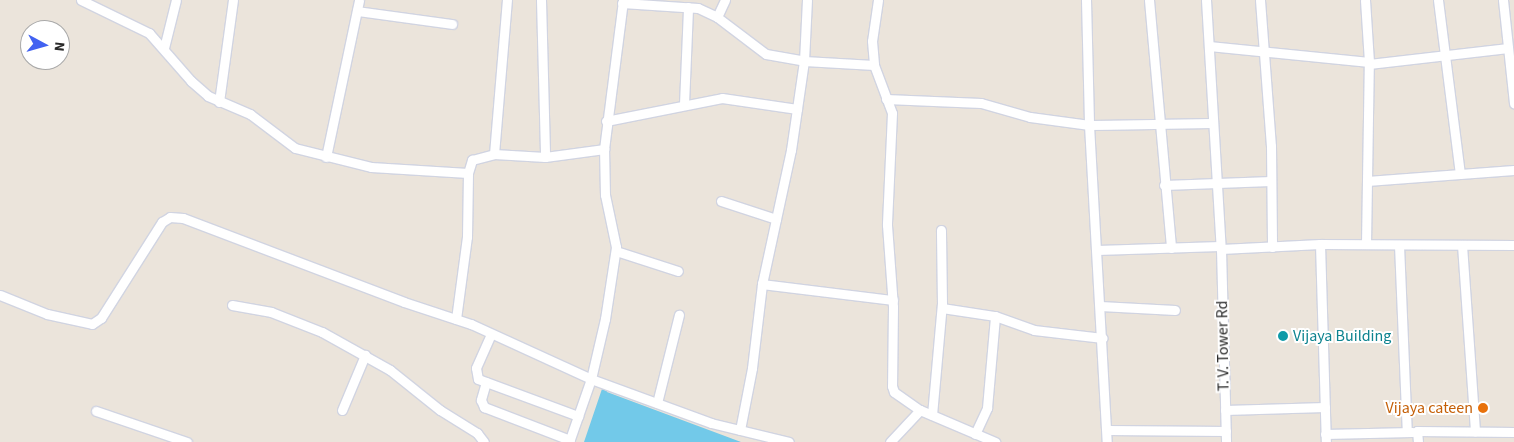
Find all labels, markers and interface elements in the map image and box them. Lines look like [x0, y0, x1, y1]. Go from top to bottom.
north arrow [20, 20, 70, 70]
text: N [48, 41, 69, 52]
street label: T. V. Tower Rd [1213, 301, 1233, 391]
place label: Vijaya Building [1293, 326, 1391, 346]
marker: Vijaya Building [1277, 330, 1289, 342]
place label: Vijaya cateen [1386, 398, 1473, 418]
marker: Vijaya cateen [1477, 402, 1489, 414]

